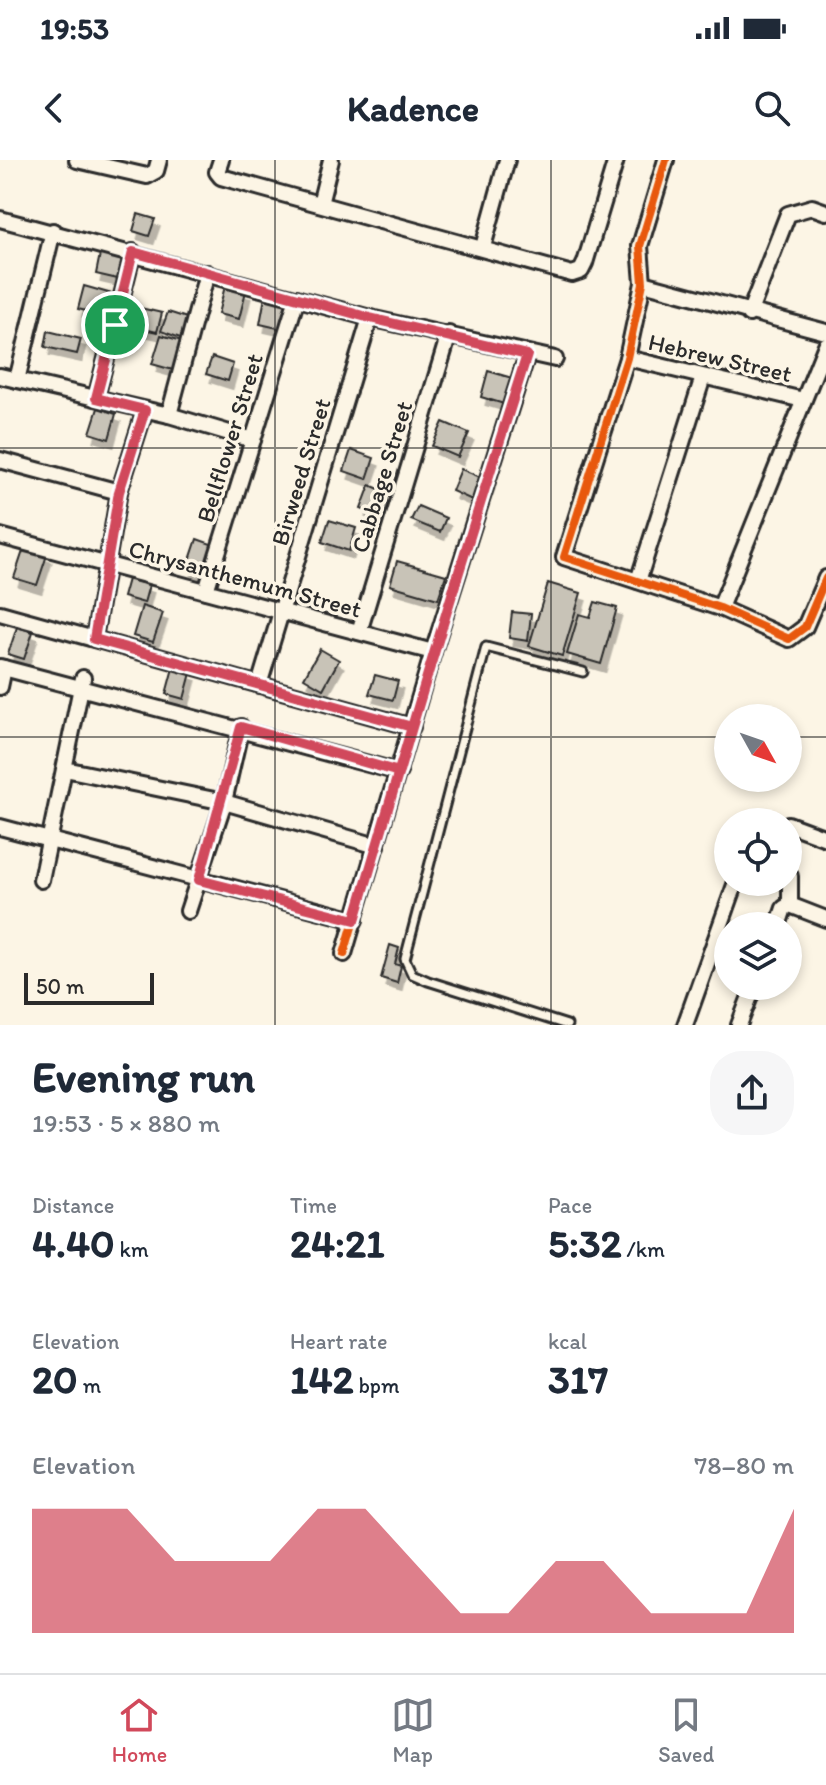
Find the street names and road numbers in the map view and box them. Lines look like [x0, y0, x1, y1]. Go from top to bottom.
street label: Hebrew Street [646, 327, 795, 388]
street label: Bellflower Street [190, 350, 269, 526]
street label: Birweed Street [264, 395, 337, 549]
street label: Cabbage Street [345, 397, 418, 556]
street label: Chrysanthemum Street [126, 533, 365, 624]

